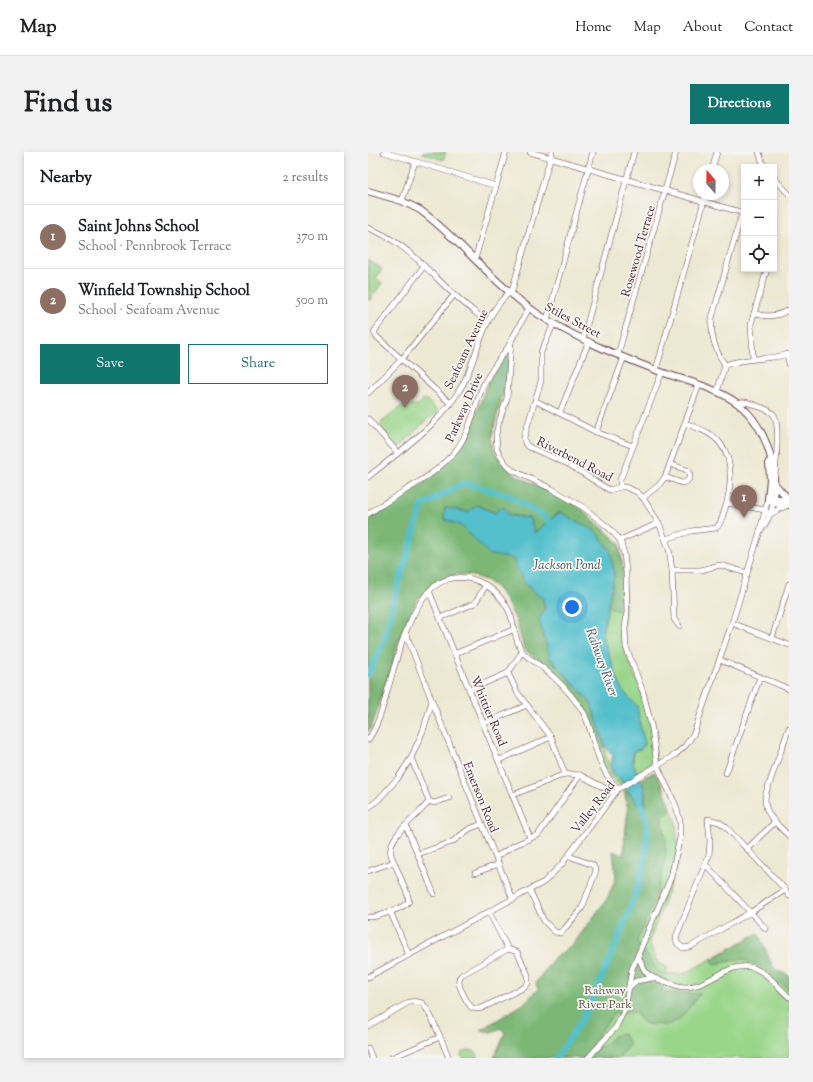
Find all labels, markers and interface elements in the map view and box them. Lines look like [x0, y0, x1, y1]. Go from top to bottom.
text: Map [20, 14, 57, 41]
text: Home [575, 18, 612, 38]
text: Map [634, 18, 661, 38]
text: About [683, 18, 722, 38]
text: Contact [744, 18, 793, 38]
text: Find us [24, 84, 112, 124]
button: Directions [690, 84, 789, 124]
north arrow [693, 164, 729, 200]
map controls [741, 164, 777, 272]
button: + [741, 164, 777, 200]
text: Nearby [40, 166, 92, 190]
text: 2 results [283, 169, 328, 187]
button: − [741, 200, 777, 236]
street label: Rosewood Terrace [617, 203, 661, 299]
text: Saint Johns School [78, 217, 199, 238]
text: 1 [51, 228, 55, 246]
text: 370 m [296, 228, 328, 246]
button: locate [741, 236, 777, 272]
text: School · Pennbrook Terrace [78, 238, 231, 256]
text: Winfield Township School [78, 281, 250, 302]
text: 2 [50, 292, 56, 310]
text: 500 m [296, 292, 328, 310]
street label: Stiles Street [541, 298, 604, 343]
text: School · Seafoam Avenue [78, 302, 220, 320]
street label: Seafoam Avenue [440, 306, 494, 393]
button: Save [40, 344, 180, 384]
button: Share [188, 344, 328, 384]
street label: Parkway Drive [442, 369, 488, 445]
pin: 2 [392, 375, 418, 408]
street label: Riverbend Road [533, 433, 616, 487]
pin: 1 [731, 485, 757, 518]
water label: Jackson Pond [532, 557, 601, 575]
your location [562, 597, 582, 617]
water label: Rahway River [580, 626, 622, 700]
street label: Whittier Road [465, 673, 511, 750]
street label: Emerson Road [458, 759, 503, 836]
street label: Valley Road [568, 777, 620, 838]
park label: Rahway River Park [578, 982, 632, 1014]

